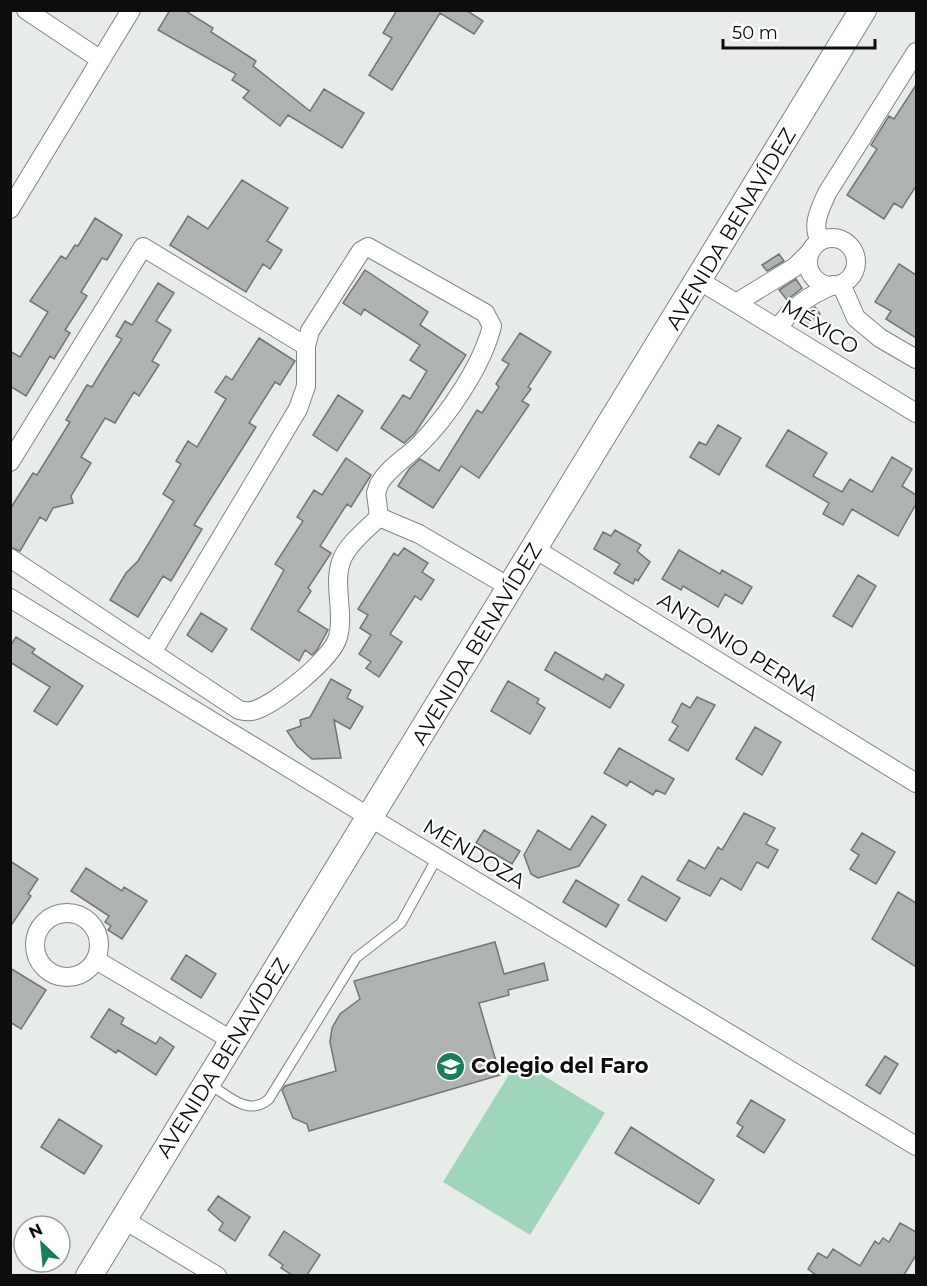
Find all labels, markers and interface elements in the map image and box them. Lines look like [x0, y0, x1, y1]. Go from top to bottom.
scale bar [723, 12, 874, 50]
text: 50 m [732, 22, 778, 44]
street label: AVENIDA BENAVÍDEZ [660, 123, 801, 334]
street label: MÉXICO [777, 294, 863, 359]
street label: AVENIDA BENAVÍDEZ [406, 538, 547, 749]
street label: ANTONIO PERNA [653, 587, 824, 707]
street label: MENDOZA [419, 813, 531, 894]
street label: AVENIDA BENAVÍDEZ [151, 953, 294, 1162]
school or university icon: Colegio del Faro [434, 1050, 466, 1082]
place label: Colegio del Faro [471, 1053, 649, 1078]
north arrow [12, 1214, 72, 1274]
text: N [26, 1220, 46, 1242]

